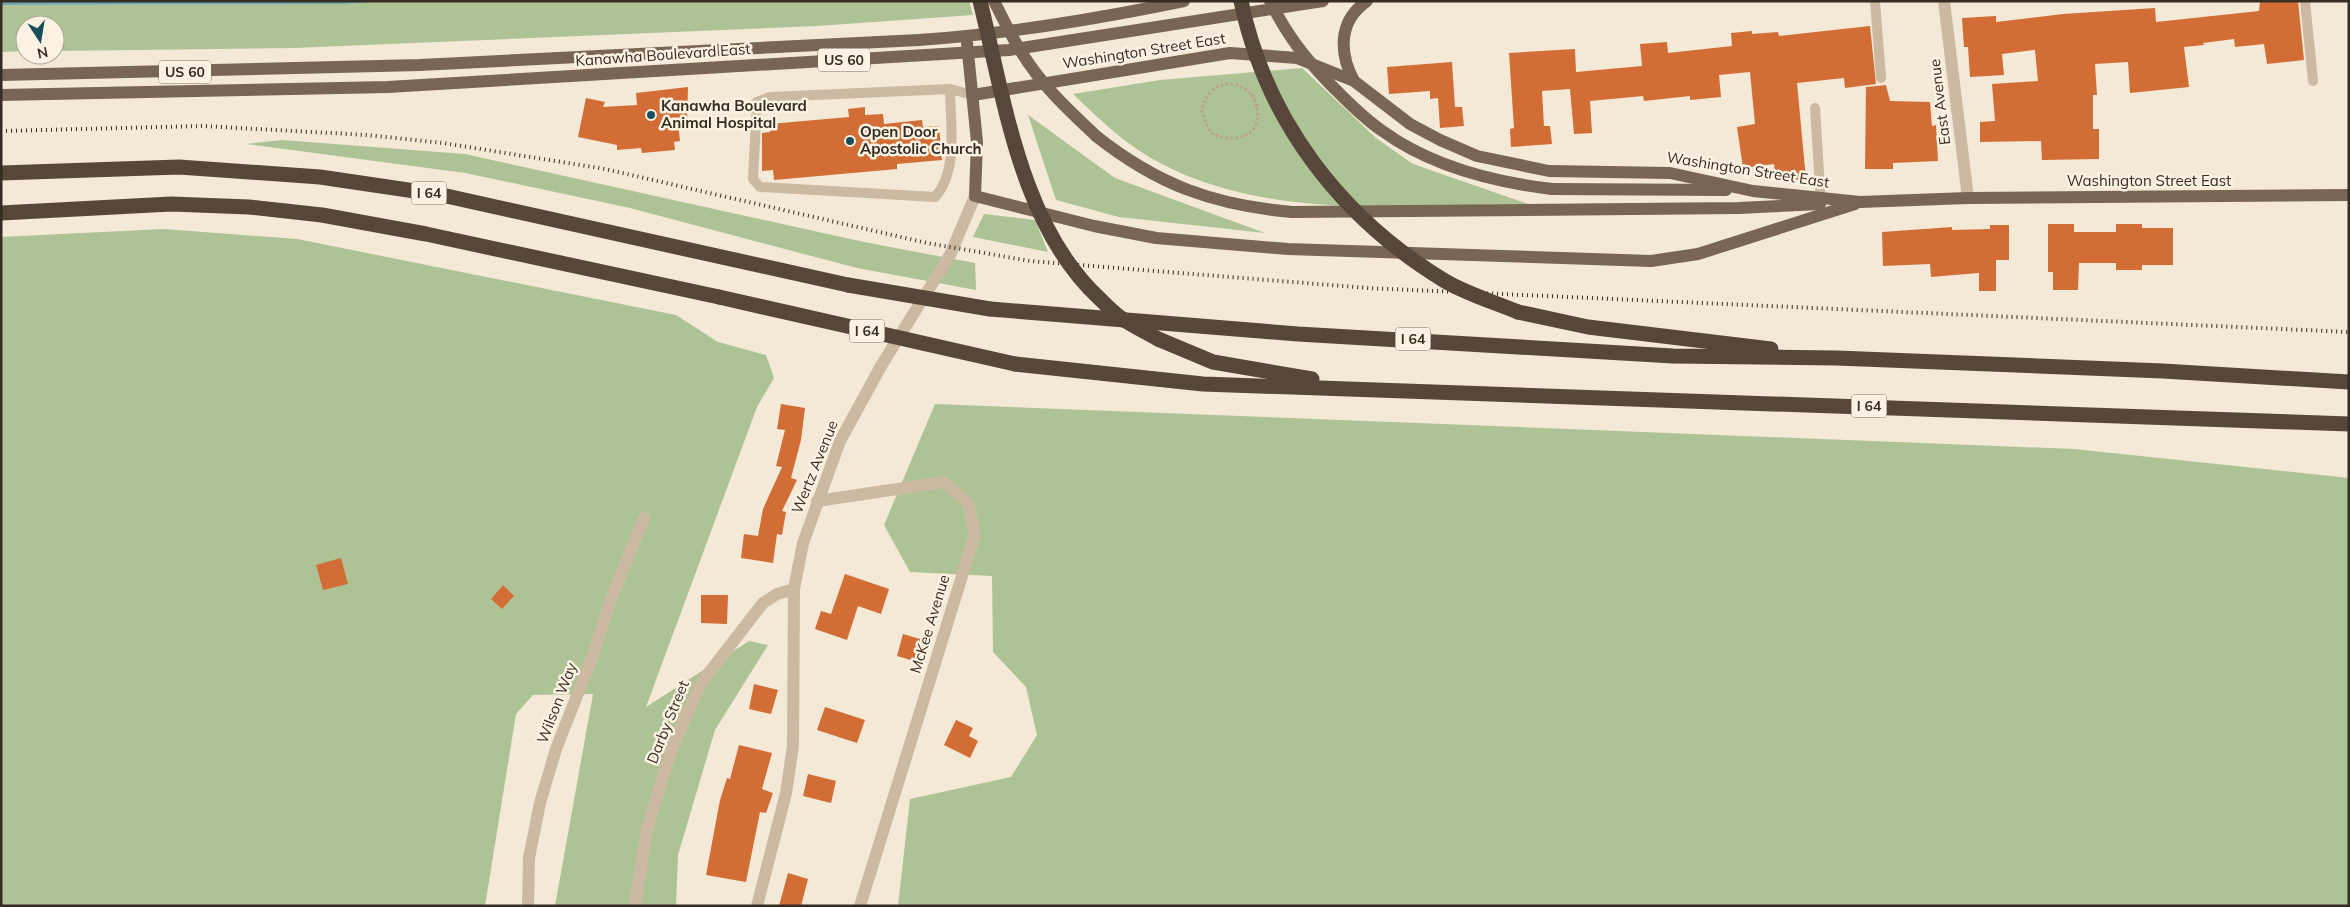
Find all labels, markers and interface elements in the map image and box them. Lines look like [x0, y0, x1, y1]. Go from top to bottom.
north arrow [15, 15, 65, 65]
street label: Washington Street East [1061, 28, 1227, 73]
street label: Kanawha Boulevard East [575, 39, 751, 70]
text: N [36, 43, 50, 63]
road number: US 60 [818, 48, 870, 72]
street label: East Avenue [1925, 58, 1954, 146]
road number: US 60 [159, 61, 211, 84]
place label: Kanawha Boulevard Animal Hospital [661, 96, 807, 132]
marker: Kanawha Boulevard Animal Hospital [645, 109, 657, 121]
place label: Open Door Apostolic Church [860, 122, 982, 158]
marker: Open Door Apostolic Church [844, 135, 856, 147]
street label: Washington Street East [1665, 147, 1831, 192]
street label: Washington Street East [2067, 171, 2231, 190]
road number: I 64 [412, 182, 446, 204]
road number: I 64 [850, 320, 884, 342]
road number: I 64 [1396, 328, 1430, 350]
road number: I 64 [1852, 394, 1886, 418]
street label: Wertz Avenue [787, 417, 842, 516]
street label: McKee Avenue [906, 572, 954, 675]
street label: Wilson Way [532, 660, 581, 746]
street label: Darby Street [642, 678, 693, 766]

